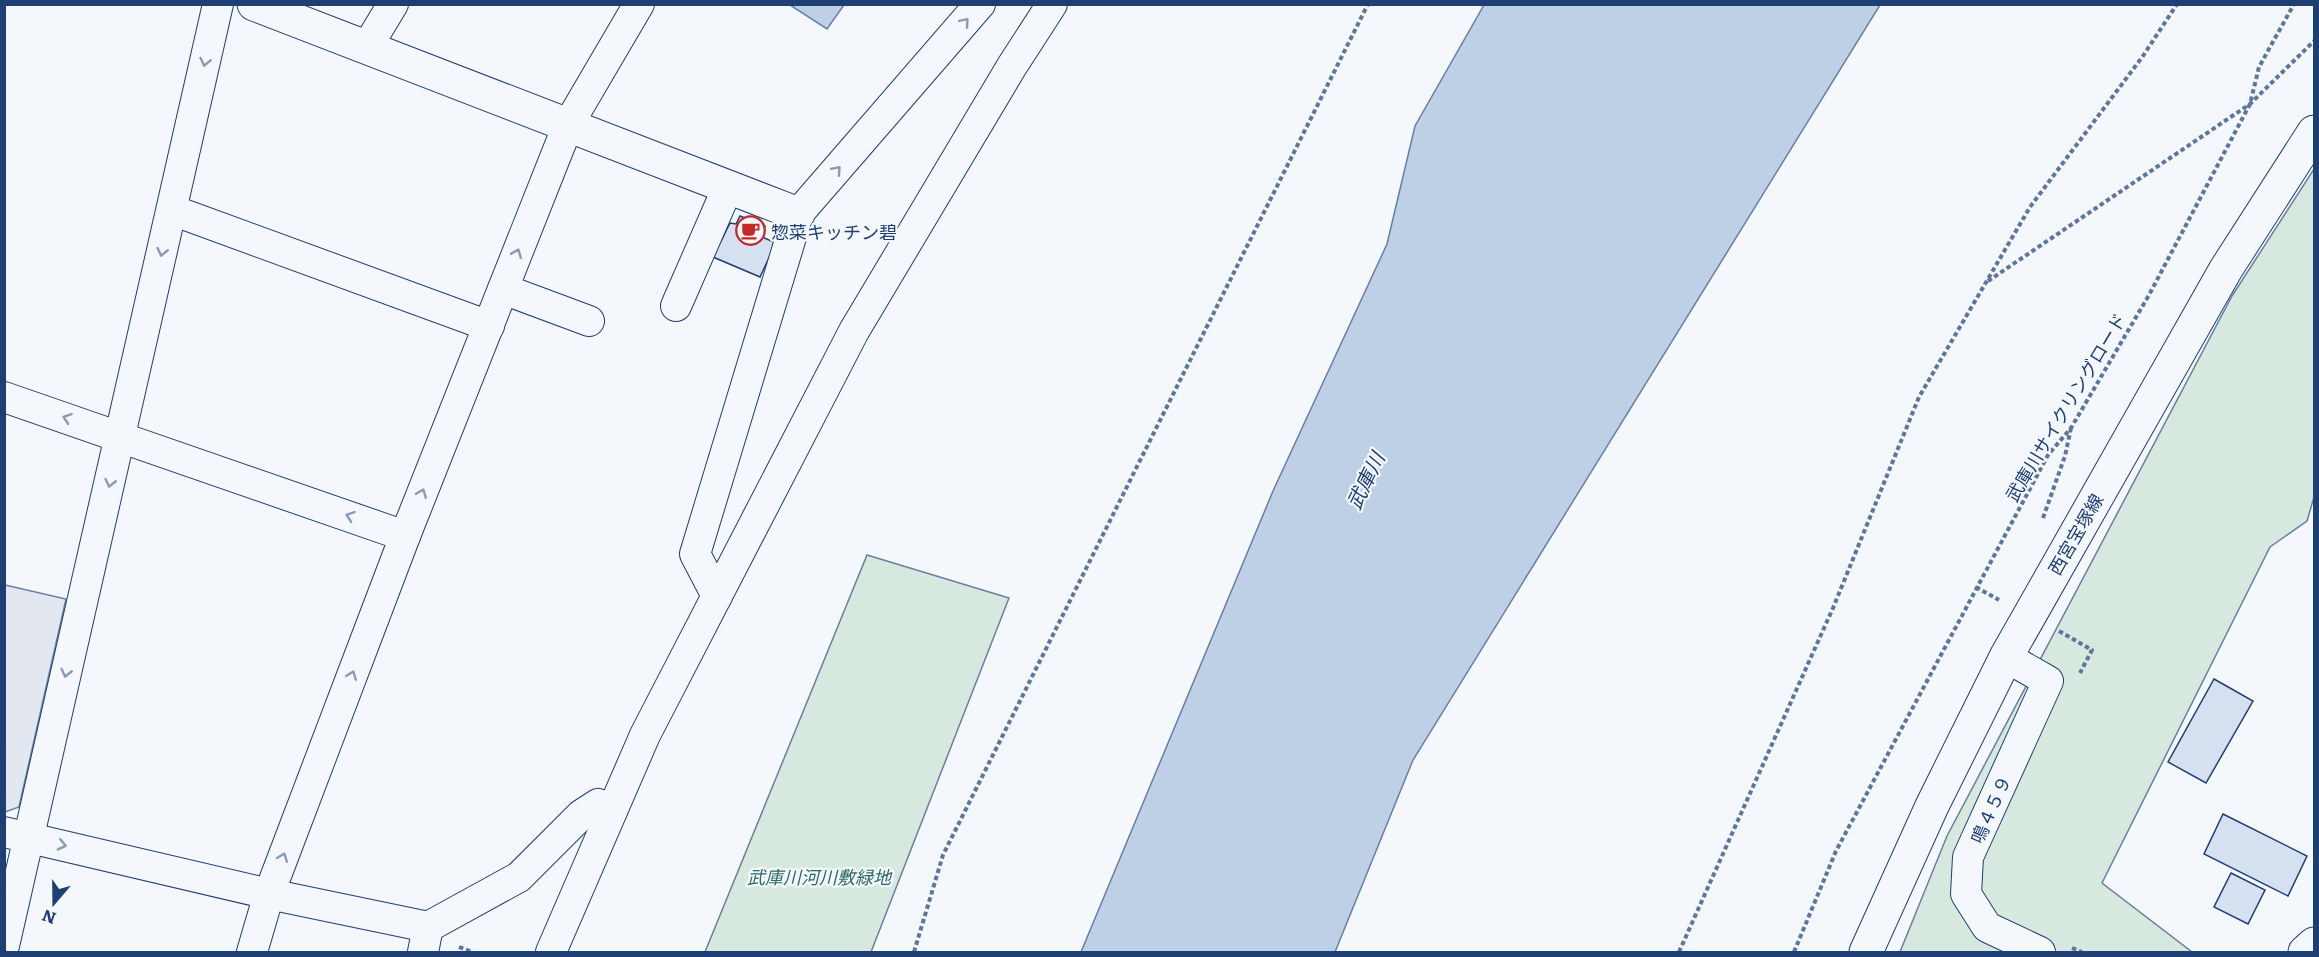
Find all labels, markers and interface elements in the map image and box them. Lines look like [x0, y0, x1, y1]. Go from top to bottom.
one-way arrow [957, 18, 968, 29]
one-way arrow [200, 56, 213, 66]
one-way arrow [830, 166, 841, 177]
cafe icon: 惣菜キッチン碧 [734, 215, 766, 247]
place label: 惣菜キッチン碧 [771, 218, 897, 245]
one-way arrow [156, 246, 169, 256]
one-way arrow [510, 248, 522, 259]
street label: 武庫川サイクリングロード [1998, 308, 2132, 506]
one-way arrow [62, 413, 73, 426]
water label: 武庫川 [1337, 445, 1392, 514]
one-way arrow [104, 478, 117, 488]
one-way arrow [415, 488, 427, 499]
street label: 西宮宝塚線 [2041, 488, 2109, 580]
one-way arrow [345, 511, 356, 524]
one-way arrow [61, 668, 74, 678]
one-way arrow [345, 670, 358, 681]
street label: 鳴４５９ [1963, 771, 2017, 847]
one-way arrow [56, 837, 66, 850]
one-way arrow [276, 852, 288, 863]
park label: 武庫川河川敷緑地 [747, 863, 893, 890]
north arrow [24, 873, 84, 933]
text: N [38, 904, 59, 932]

